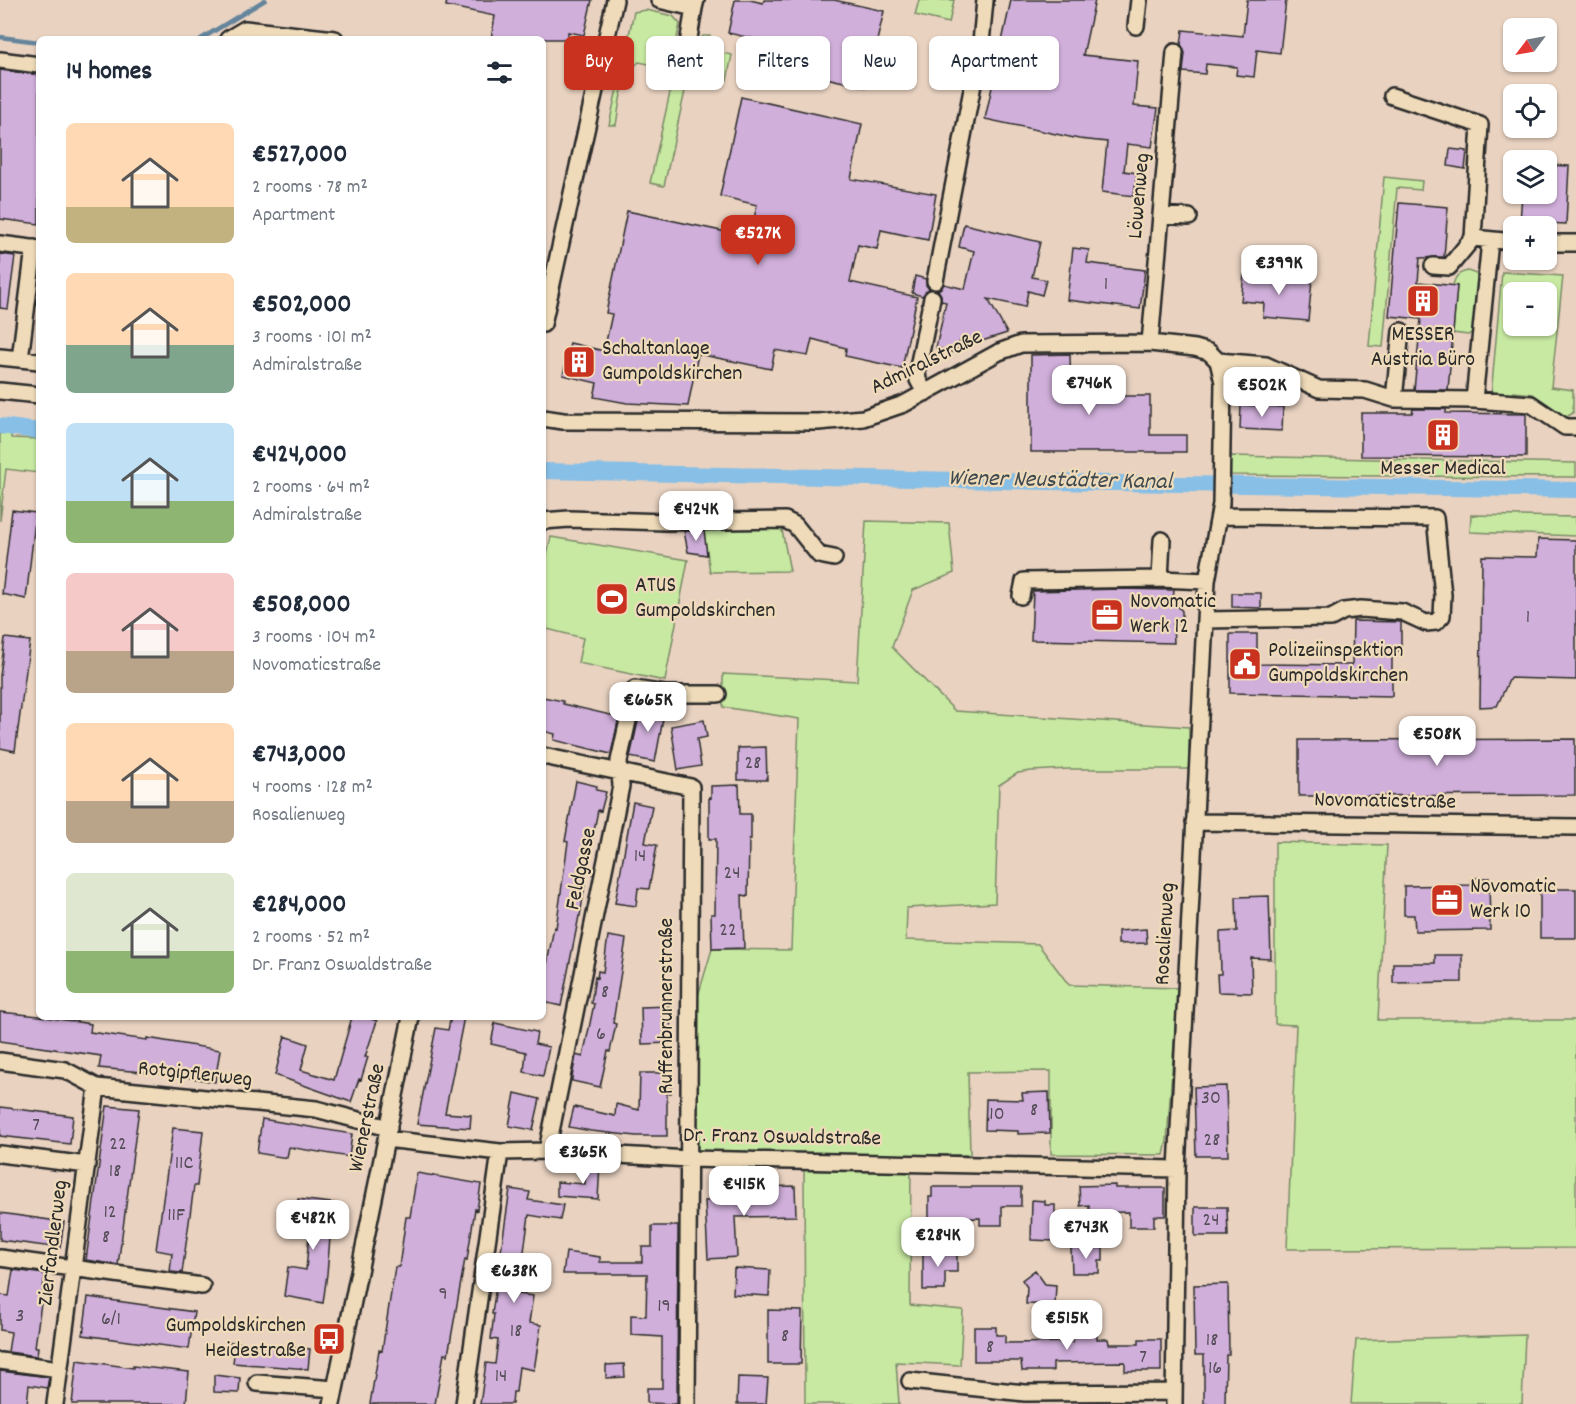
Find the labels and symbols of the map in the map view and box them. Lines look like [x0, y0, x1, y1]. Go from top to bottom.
north arrow [1503, 18, 1557, 72]
street label: Löwenweg [1121, 152, 1159, 240]
pin: €527K [716, 215, 800, 266]
pin: €399K [1237, 245, 1321, 296]
house number: 1 [1104, 271, 1108, 299]
building icon: MESSER Austria Büro [1405, 283, 1441, 319]
place label: MESSER Austria Büro [1371, 320, 1475, 376]
street label: Admiralstraße [866, 323, 988, 403]
place label: Schaltanlage Gumpoldskirchen [602, 334, 742, 390]
building icon: Schaltanlage Gumpoldskirchen [561, 344, 597, 380]
pin: €746K [1047, 365, 1131, 416]
pin: €502K [1220, 367, 1304, 418]
building icon: Messer Medical [1425, 417, 1461, 453]
place label: Messer Medical [1380, 454, 1506, 485]
water label: Wiener Neustädter Kanal [948, 462, 1175, 500]
pin: €424K [654, 491, 738, 542]
place label: ATUS Gumpoldskirchen [635, 571, 775, 627]
sports icon: ATUS Gumpoldskirchen [594, 581, 630, 617]
place label: Novomatic Werk 12 [1130, 587, 1216, 643]
office icon: Novomatic Werk 12 [1089, 597, 1125, 633]
house number: 1 [1526, 604, 1530, 632]
place label: Polizeiinspektion Gumpoldskirchen [1268, 636, 1408, 692]
public building icon: Polizeiinspektion Gumpoldskirchen [1227, 646, 1263, 682]
pin: €665K [606, 682, 690, 733]
pin: €508K [1395, 716, 1479, 767]
house number: 28 [745, 750, 761, 778]
street label: Novomaticstraße [1314, 785, 1456, 819]
street label: Feldgasse [558, 825, 606, 913]
house number: 14 [634, 843, 646, 871]
house number: 24 [723, 860, 741, 888]
place label: Novomatic Werk 10 [1470, 872, 1556, 928]
street label: Rosalienweg [1148, 882, 1184, 986]
office icon: Novomatic Werk 10 [1429, 882, 1465, 918]
house number: 22 [719, 917, 737, 945]
street label: Ruffenbrunnerstraße [652, 918, 683, 1094]
house number: 8 [601, 979, 609, 1007]
house number: 6 [596, 1021, 606, 1049]
street label: Rotgipflerweg [136, 1054, 254, 1096]
street label: Wienerstraße [341, 1061, 395, 1175]
house number: 30 [1201, 1085, 1221, 1113]
house number: 8 [1030, 1097, 1038, 1125]
house number: 10 [989, 1101, 1005, 1129]
house number: 7 [32, 1112, 40, 1140]
street label: Dr. Franz Oswaldstraße [683, 1121, 881, 1155]
house number: 28 [1204, 1127, 1220, 1155]
house number: 22 [109, 1131, 127, 1159]
pin: €365K [541, 1134, 625, 1185]
house number: 11C [175, 1150, 193, 1178]
house number: 18 [109, 1158, 121, 1186]
pin: €415K [702, 1166, 786, 1217]
street label: Zierfandlerweg [31, 1178, 77, 1308]
house number: 12 [103, 1199, 117, 1227]
pin: €482K [271, 1200, 355, 1251]
house number: 11F [167, 1202, 185, 1230]
house number: 24 [1202, 1207, 1220, 1235]
pin: €743K [1044, 1209, 1128, 1260]
pin: €284K [896, 1217, 980, 1268]
house number: 8 [102, 1224, 110, 1252]
pin: €638K [472, 1253, 556, 1304]
house number: 9 [438, 1281, 448, 1309]
house number: 19 [657, 1293, 671, 1321]
pin: €515K [1025, 1300, 1109, 1351]
house number: 3 [16, 1303, 24, 1331]
house number: 6/1 [101, 1306, 121, 1334]
place label: Gumpoldskirchen Heidestraße [166, 1311, 306, 1367]
house number: 18 [510, 1318, 522, 1346]
bus stop icon: Gumpoldskirchen Heidestraße [311, 1321, 347, 1357]
house number: 8 [781, 1323, 789, 1351]
house number: 18 [1206, 1327, 1218, 1355]
house number: 8 [986, 1334, 994, 1362]
house number: 7 [1139, 1344, 1147, 1372]
house number: 16 [1208, 1355, 1222, 1383]
house number: 14 [495, 1363, 507, 1391]

